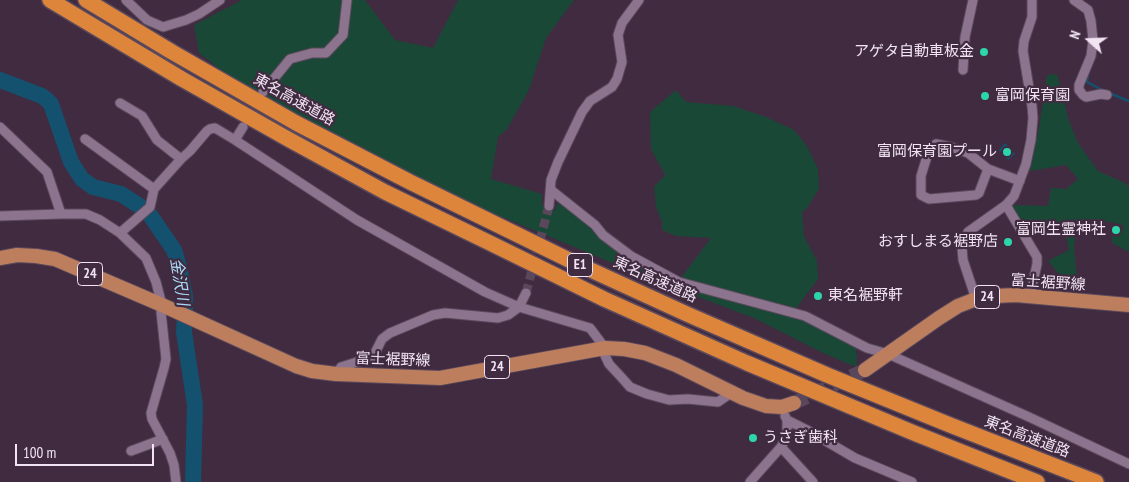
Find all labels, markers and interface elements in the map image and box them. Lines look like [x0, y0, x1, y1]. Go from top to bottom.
north arrow [1064, 15, 1114, 65]
text: N [1065, 28, 1085, 42]
place label: アゲタ自動車板金 [854, 43, 974, 61]
marker: アゲタ自動車板金 [978, 46, 990, 58]
street label: 東名高速道路 [250, 70, 338, 130]
place label: 富岡保育園 [995, 87, 1070, 105]
marker: 富岡保育園 [979, 90, 991, 102]
place label: 富岡保育園プール [877, 143, 997, 161]
marker: 富岡保育園プール [1001, 146, 1013, 158]
place label: 富岡生霊神社 [1016, 221, 1106, 239]
marker: 富岡生霊神社 [1110, 224, 1122, 236]
place label: おすしまる裾野店 [878, 233, 998, 251]
marker: おすしまる裾野店 [1002, 236, 1014, 248]
street label: 東名高速道路 [610, 253, 700, 307]
road number: E1 [568, 254, 592, 276]
water label: 金沢川 [166, 257, 192, 307]
road number: 24 [78, 262, 102, 286]
street label: 富士裾野線 [1010, 271, 1086, 295]
road number: 24 [974, 286, 1000, 308]
place label: 東名裾野軒 [828, 287, 903, 305]
marker: 東名裾野軒 [812, 290, 824, 302]
street label: 富士裾野線 [355, 350, 431, 370]
road number: 24 [484, 356, 510, 378]
street label: 東名高速道路 [982, 412, 1072, 462]
place label: うさぎ歯科 [763, 429, 838, 447]
marker: うさぎ歯科 [747, 432, 759, 444]
scale bar [18, 434, 156, 466]
text: 100 m [23, 443, 56, 462]

